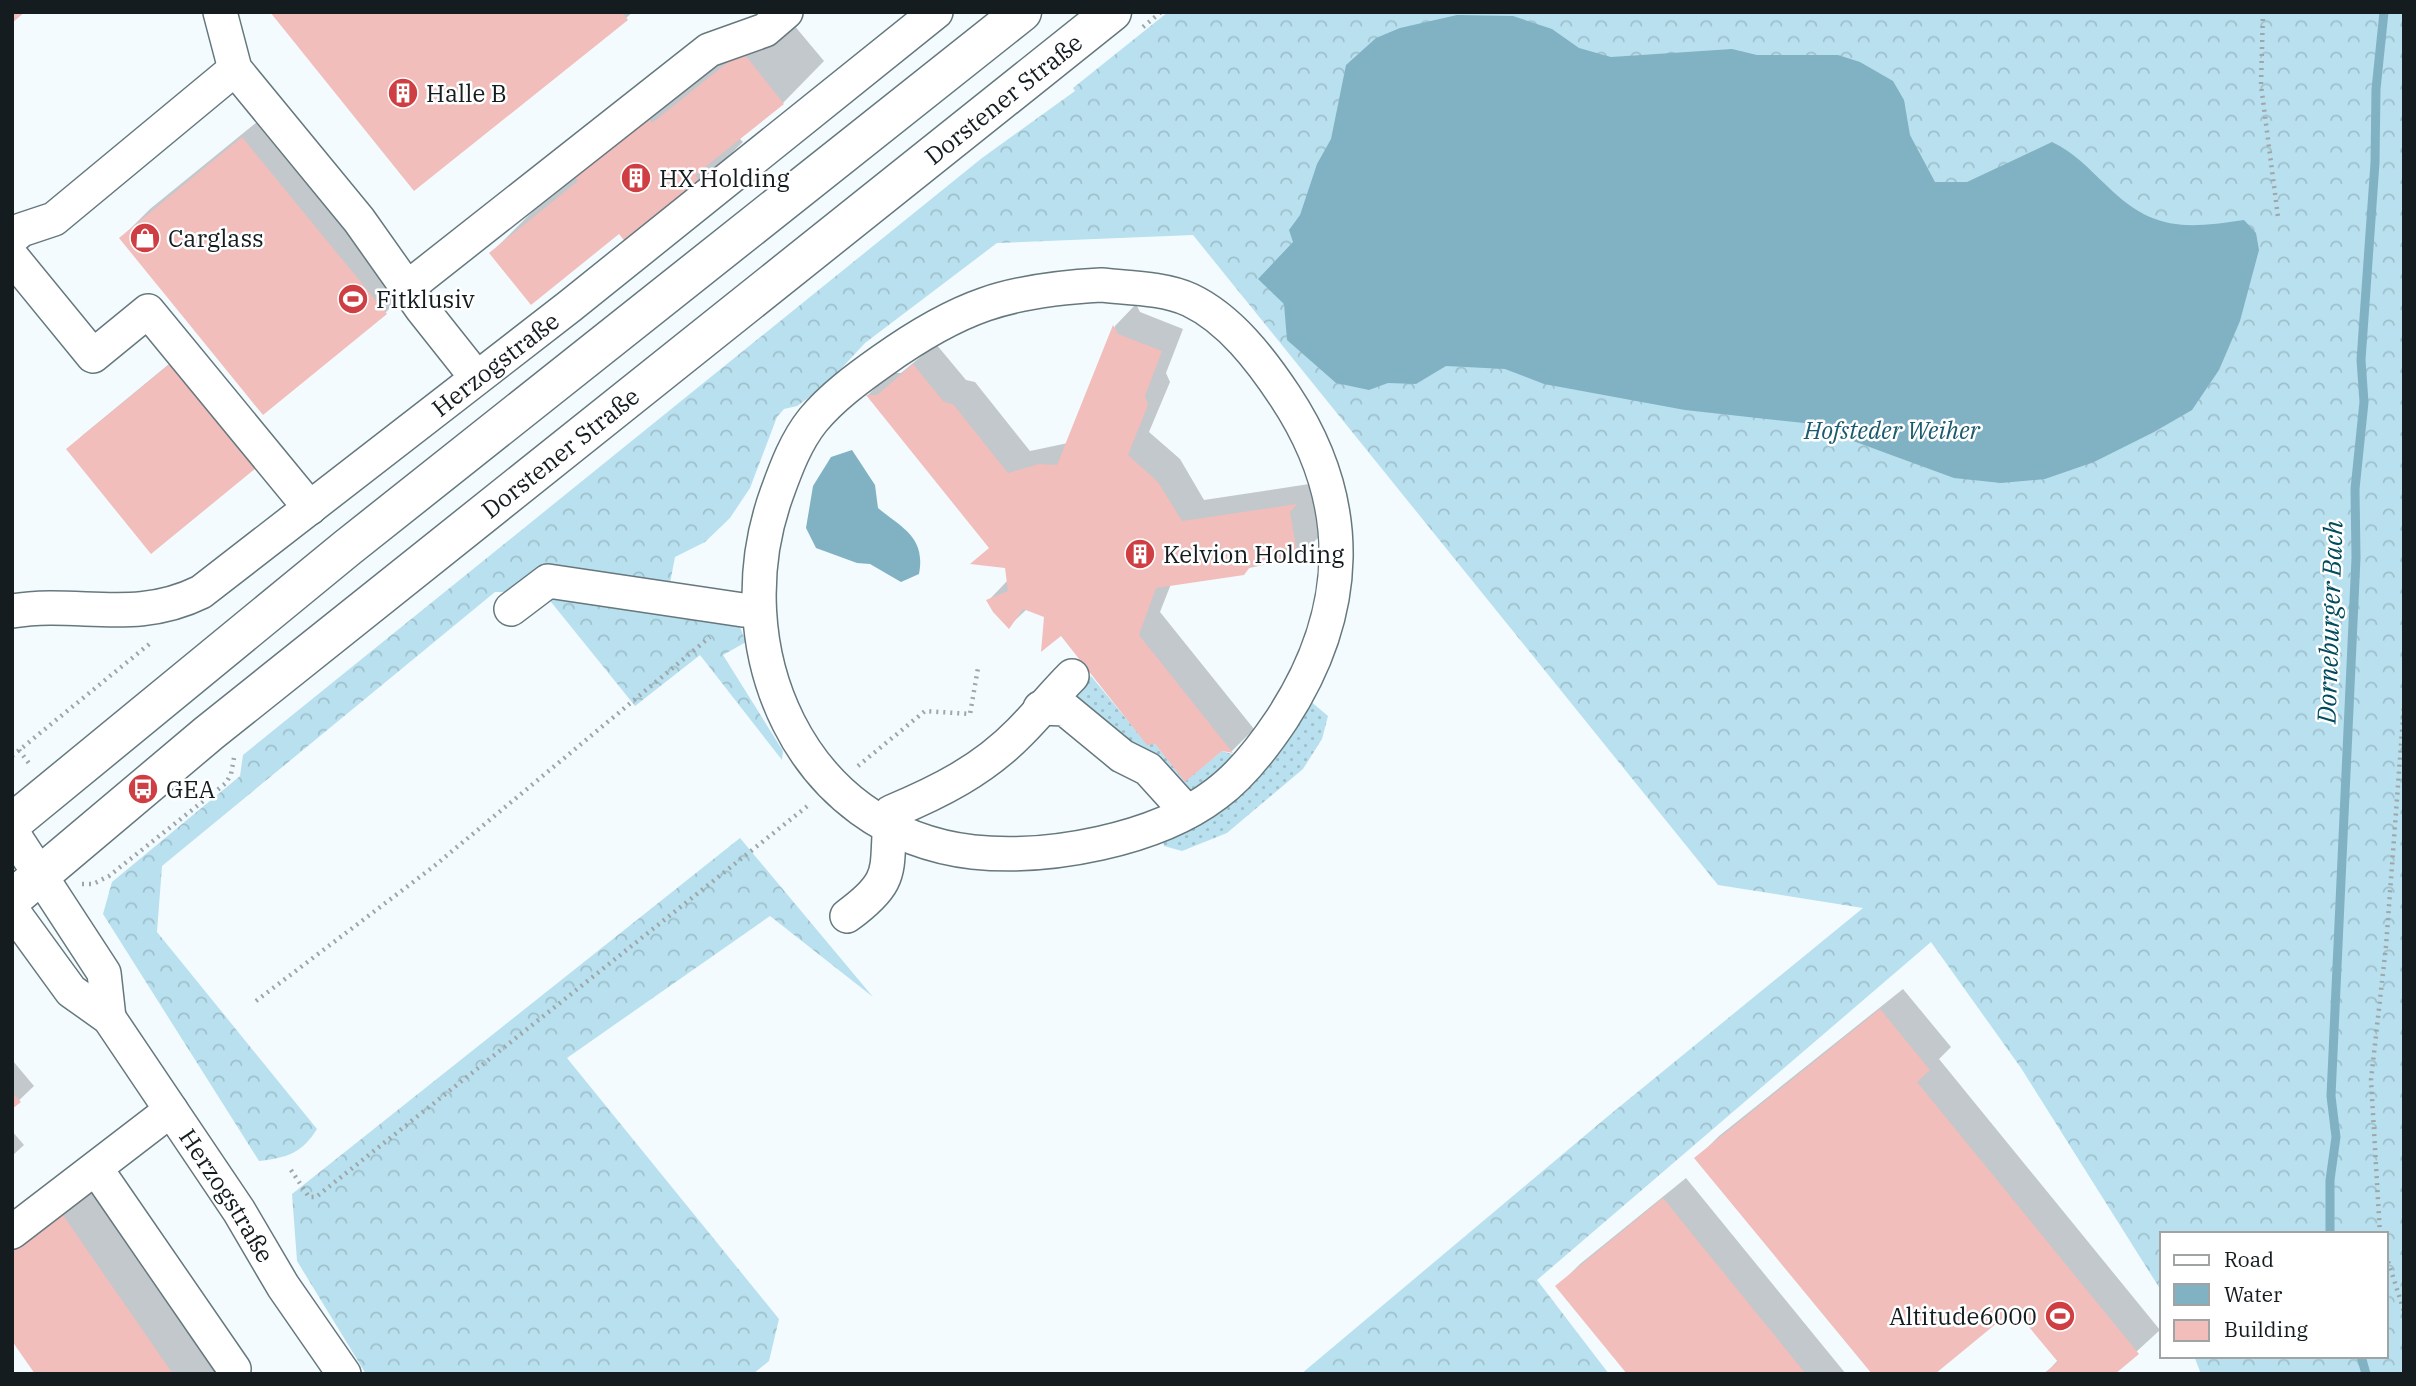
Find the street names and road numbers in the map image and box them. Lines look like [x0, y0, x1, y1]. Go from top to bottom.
street label: Dorstener Straße [918, 26, 1089, 172]
street label: Herzogstraße [425, 305, 565, 424]
street label: Dorstener Straße [475, 380, 646, 525]
street label: Herzogstraße [172, 1122, 282, 1268]

